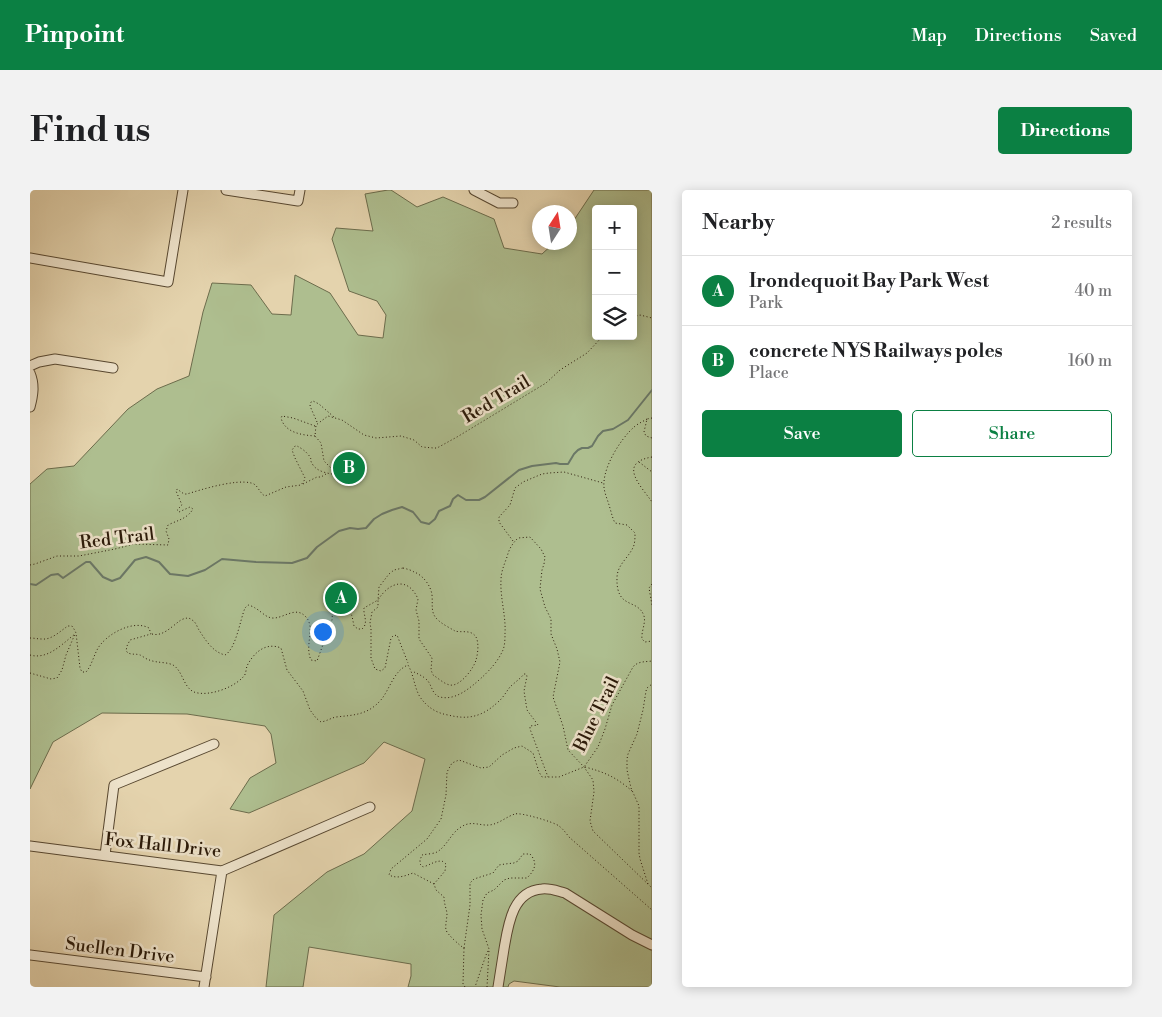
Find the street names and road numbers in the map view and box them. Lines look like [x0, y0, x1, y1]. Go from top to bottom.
street label: Red Trail [458, 370, 535, 429]
street label: Red Trail [78, 522, 156, 554]
street label: Blue Trail [568, 672, 625, 757]
street label: Fox Hall Drive [104, 828, 222, 863]
street label: Suellen Drive [64, 932, 176, 969]

